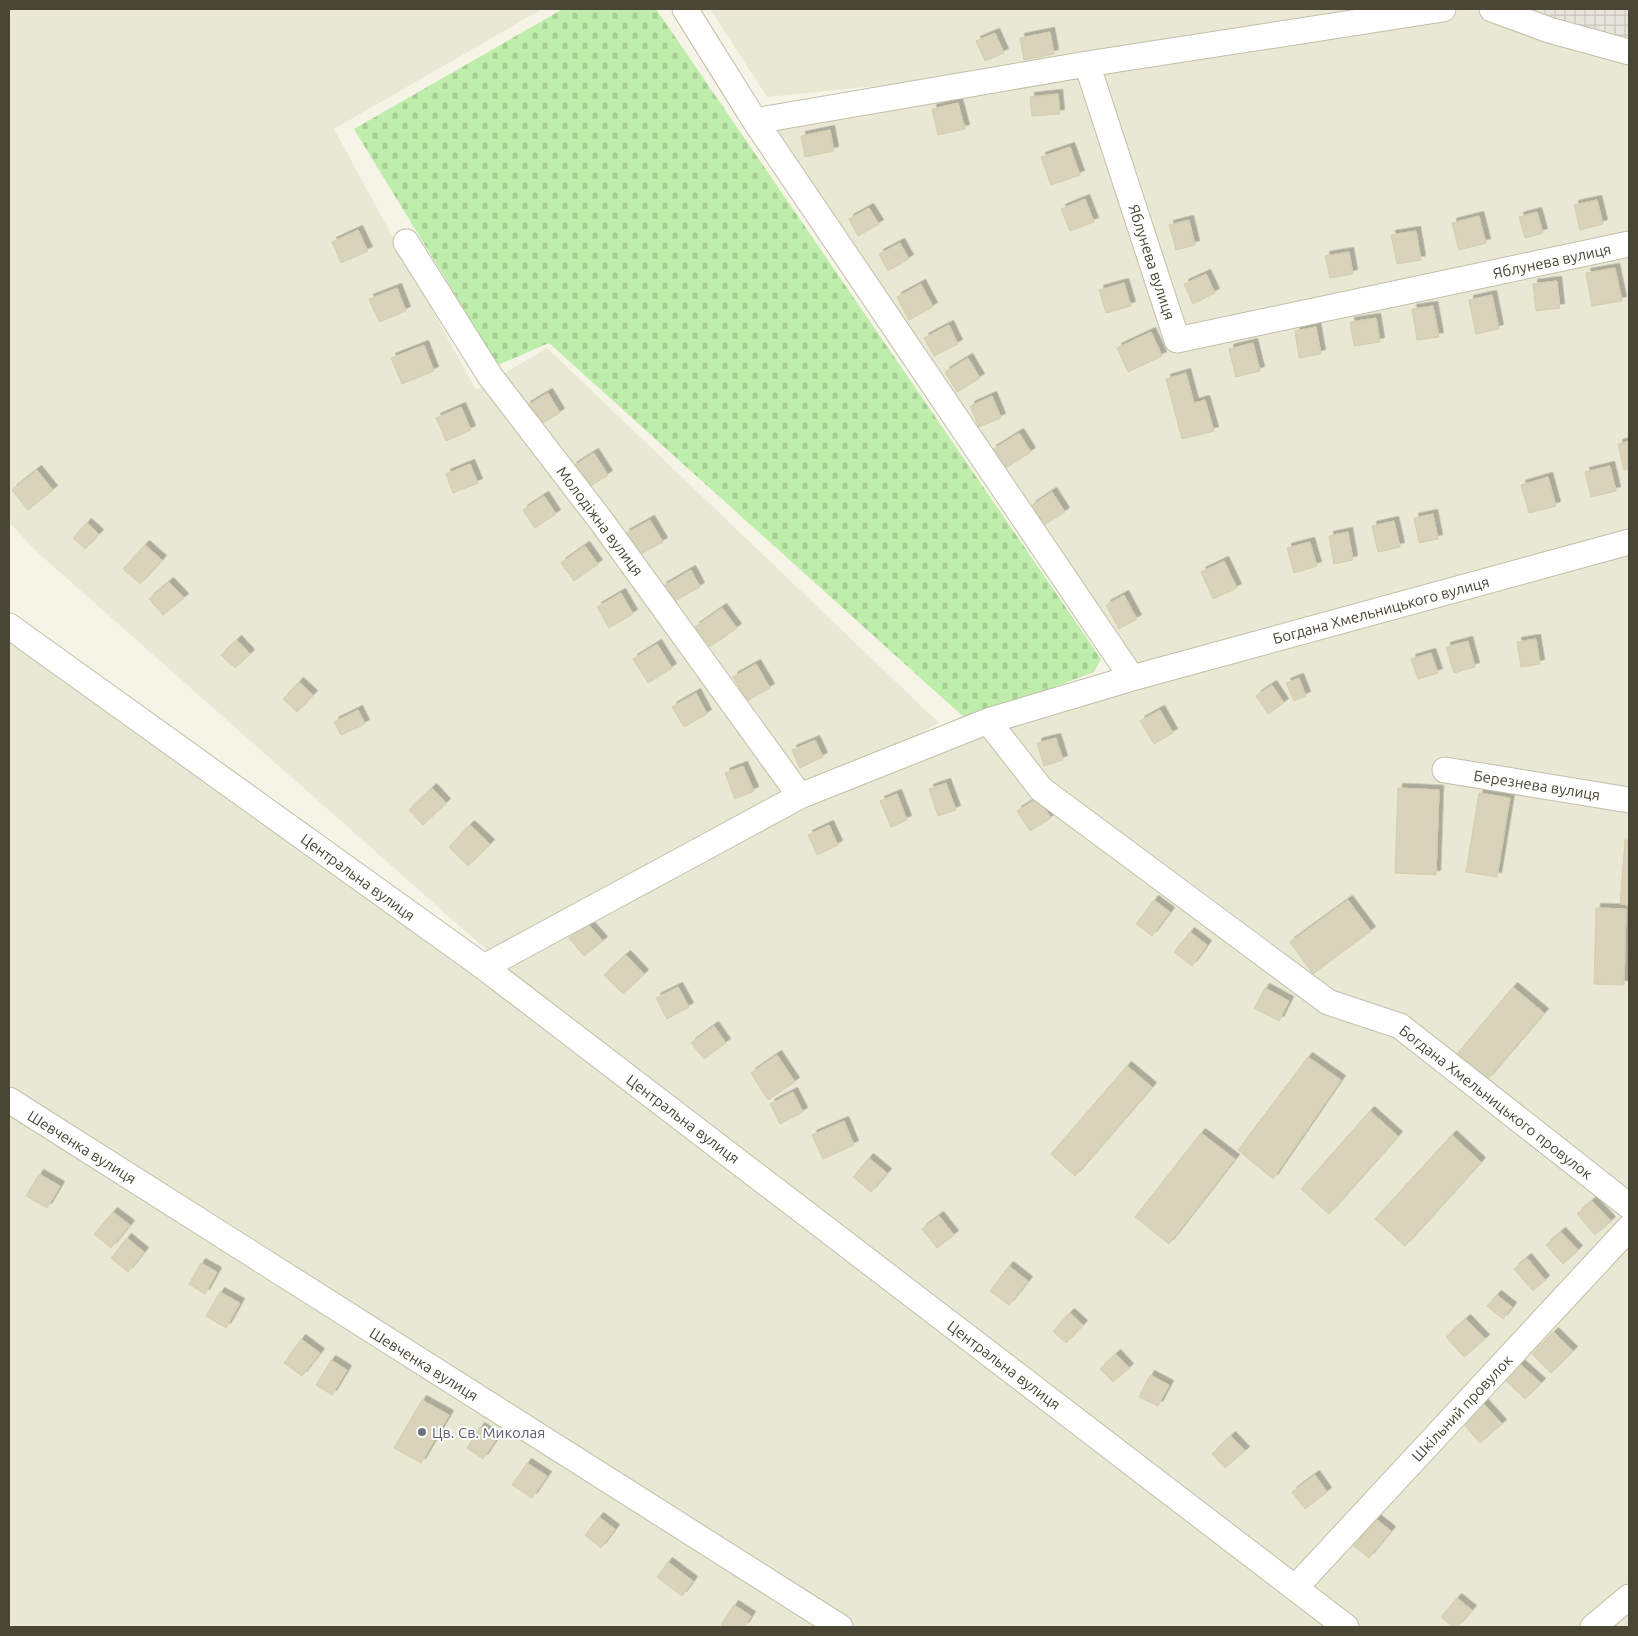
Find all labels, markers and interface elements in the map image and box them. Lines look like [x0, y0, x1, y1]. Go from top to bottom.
street label: Яблунева вулиця [1125, 202, 1179, 322]
street label: Яблунева вулиця [1491, 240, 1613, 282]
street label: Молодіжна вулиця [553, 463, 647, 579]
street label: Богдана Хмельницького вулиця [1271, 573, 1491, 647]
street label: Березнева вулиця [1472, 767, 1602, 803]
street label: Центральна вулиця [298, 830, 418, 924]
street label: Богдана Хмельницького провулок [1396, 1021, 1596, 1183]
street label: Центральна вулиця [623, 1071, 743, 1167]
street label: Шевченка вулиця [25, 1107, 139, 1187]
street label: Центральна вулиця [944, 1317, 1064, 1413]
street label: Шевченка вулиця [367, 1324, 481, 1404]
street label: Шкільний провулок [1408, 1351, 1516, 1465]
place label: Цв. Св. Миколая [432, 1424, 545, 1441]
marker: Цв. Св. Миколая [416, 1426, 428, 1438]

